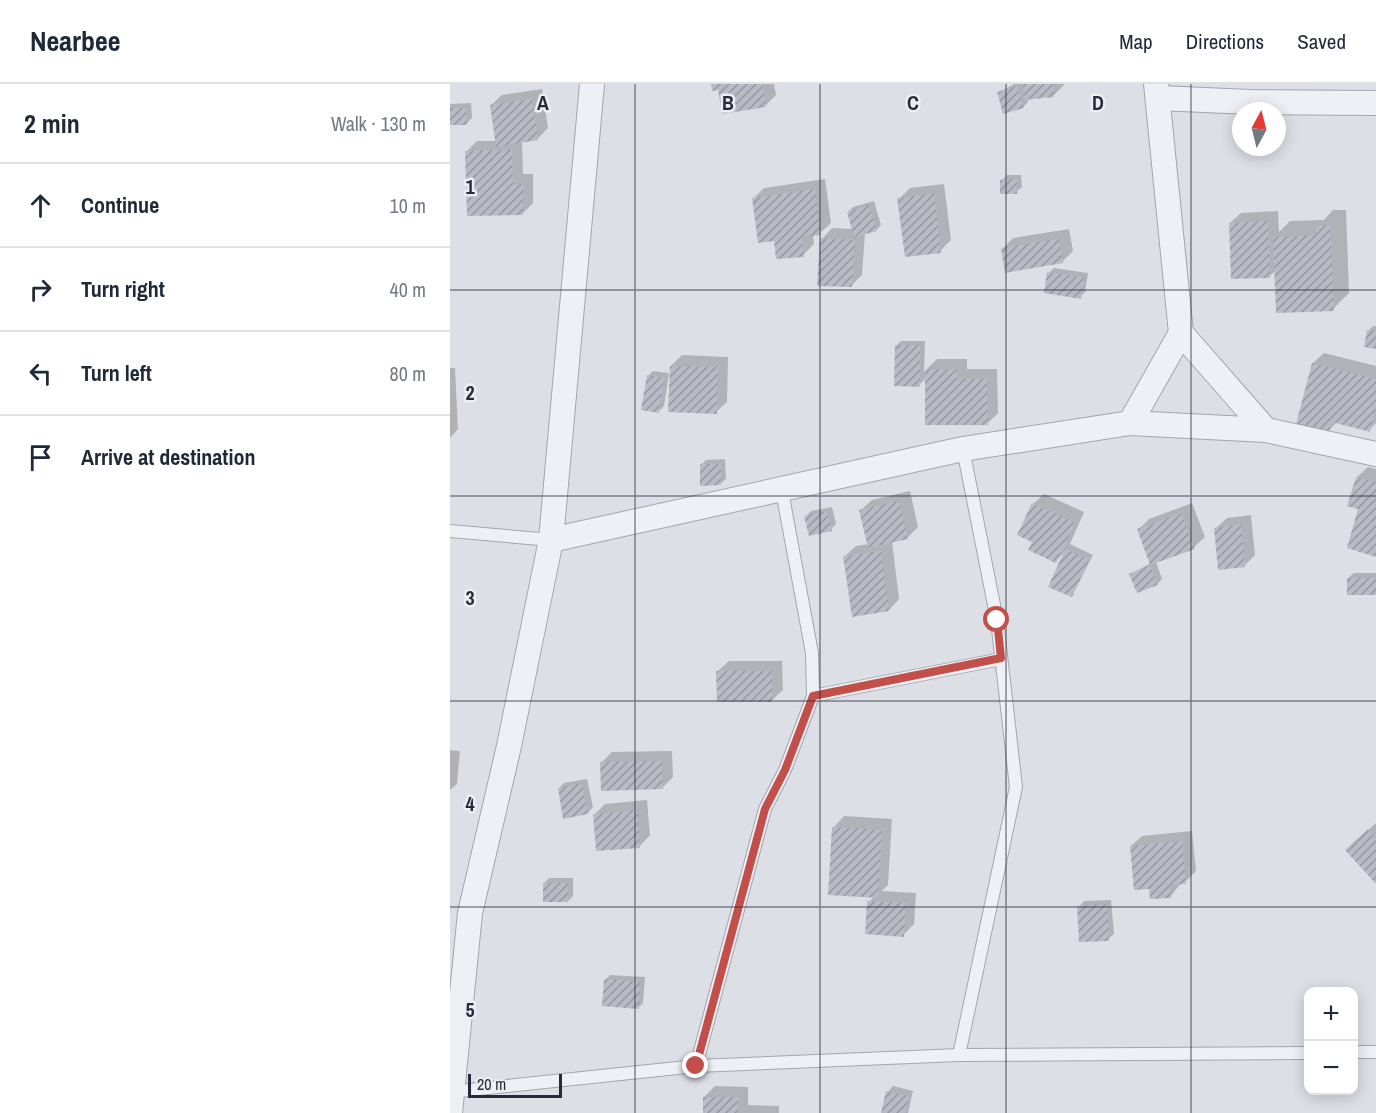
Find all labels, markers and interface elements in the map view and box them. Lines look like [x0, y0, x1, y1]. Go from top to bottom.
text: Nearbee [30, 22, 121, 60]
text: Map [1119, 27, 1153, 56]
text: Directions [1186, 27, 1264, 56]
text: Saved [1297, 27, 1346, 56]
text: A [537, 89, 549, 116]
text: B [722, 89, 734, 116]
text: C [907, 89, 919, 116]
text: D [1092, 89, 1104, 116]
north arrow [1232, 102, 1286, 156]
text: 2 min [24, 106, 80, 141]
text: Walk · 130 m [331, 110, 426, 137]
text: 1 [465, 173, 475, 200]
icon: ahead [24, 189, 57, 222]
text: Continue [81, 190, 159, 220]
text: 10 m [390, 192, 426, 219]
icon: right [24, 273, 57, 306]
text: Turn right [81, 274, 165, 304]
text: 40 m [390, 276, 426, 303]
icon: left [24, 357, 57, 390]
text: Turn left [81, 358, 152, 388]
text: 80 m [390, 360, 426, 387]
text: 2 [465, 379, 475, 406]
icon: arrive [24, 441, 57, 474]
text: Arrive at destination [81, 442, 255, 472]
text: 3 [465, 584, 475, 611]
route start [983, 606, 1009, 632]
text: 4 [465, 790, 475, 817]
map controls [1304, 987, 1358, 1095]
button: + [1304, 987, 1358, 1041]
text: 5 [465, 996, 475, 1023]
button: − [1304, 1041, 1358, 1095]
route end [682, 1052, 708, 1078]
scale bar [468, 1071, 562, 1098]
text: 20 m [477, 1073, 506, 1095]

